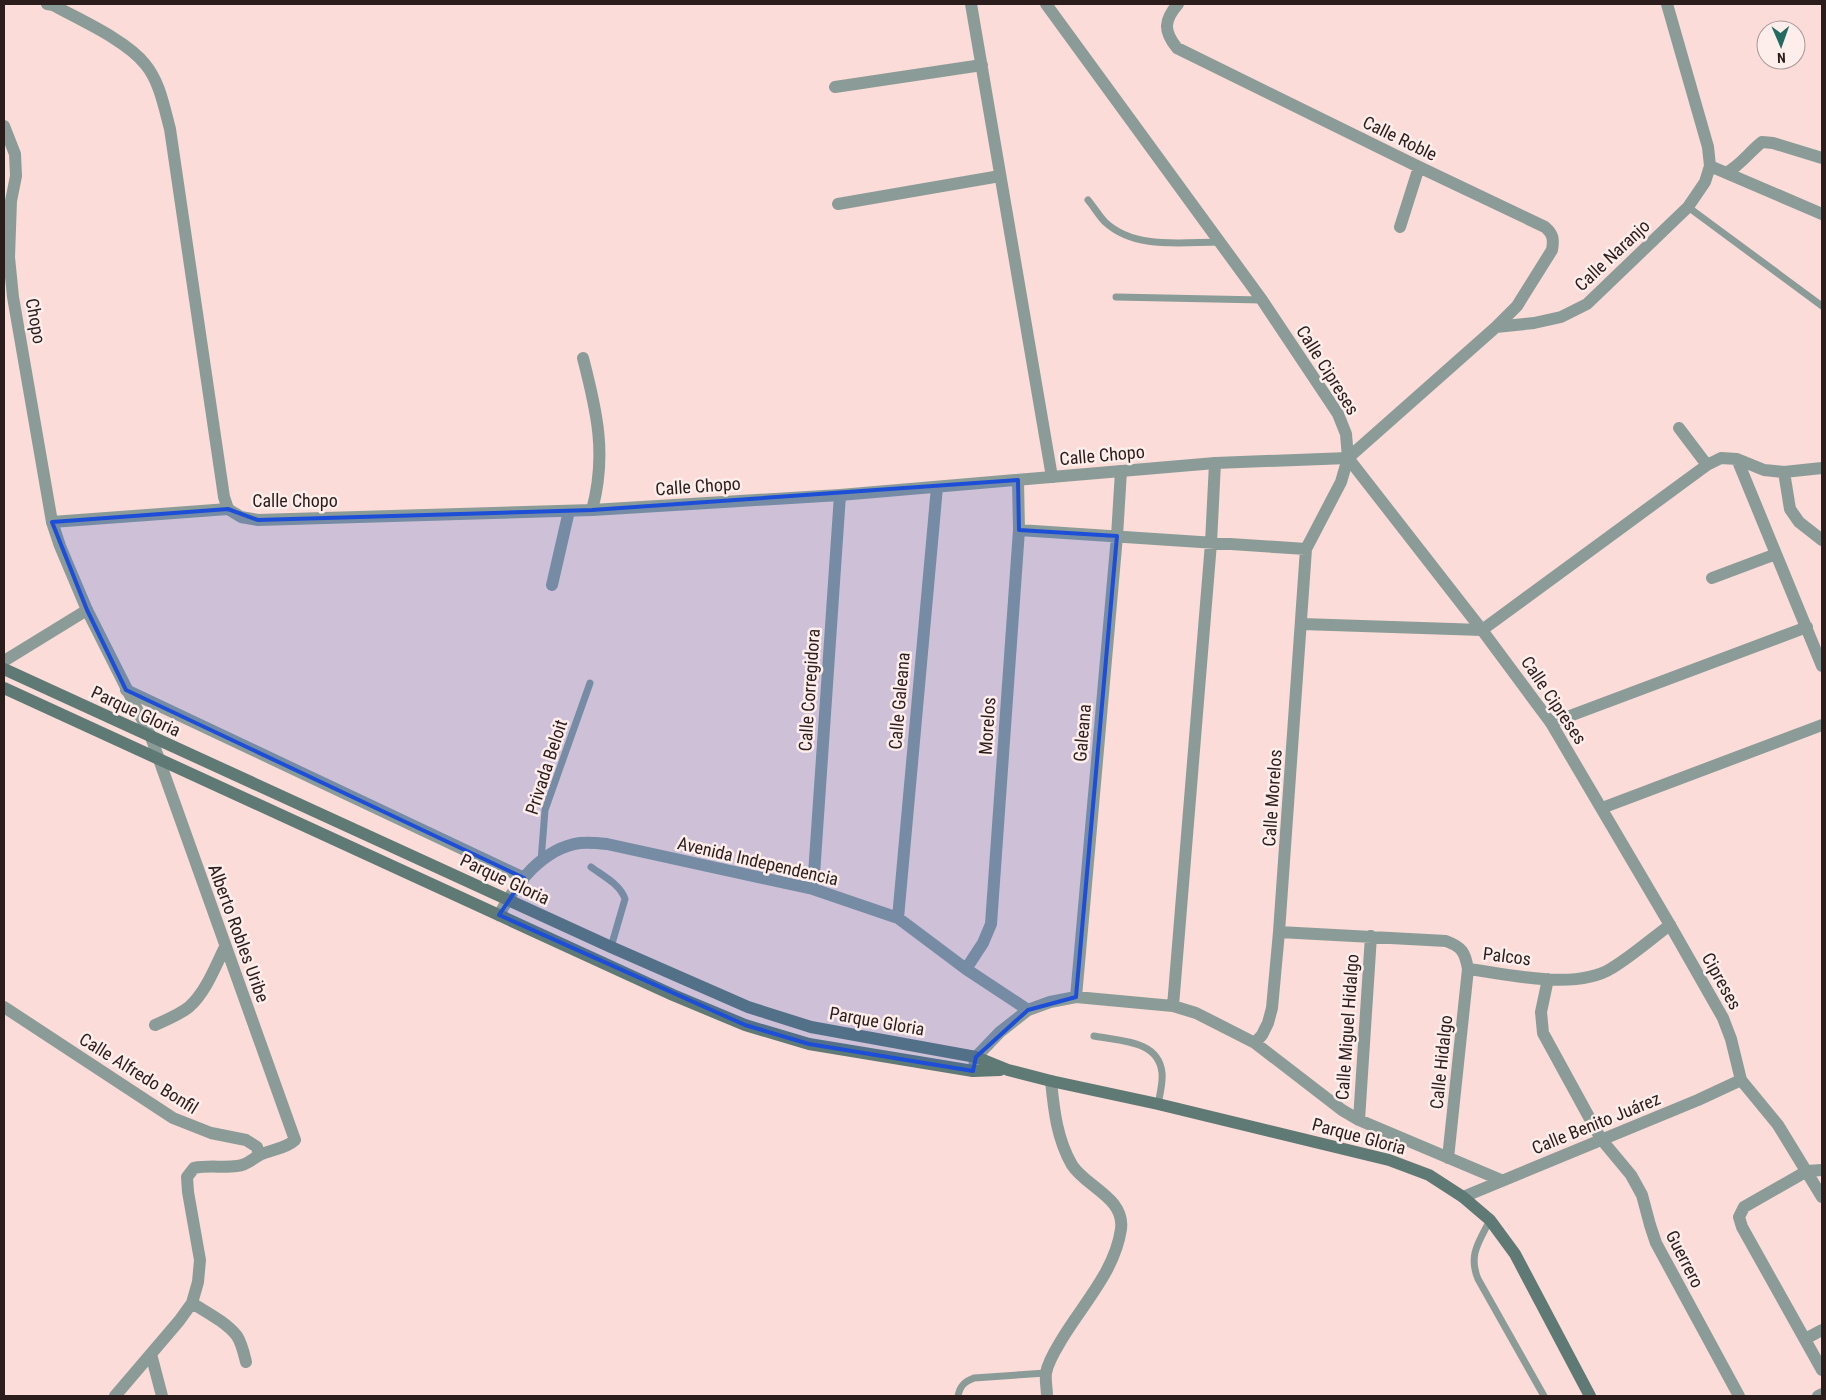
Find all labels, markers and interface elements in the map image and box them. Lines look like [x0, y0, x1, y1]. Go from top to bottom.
north arrow [1756, 20, 1806, 70]
text: N [1777, 50, 1786, 66]
street label: Calle Roble [1360, 111, 1440, 165]
street label: Calle Naranjo [1570, 215, 1654, 295]
street label: Chopo [22, 297, 50, 345]
street label: Calle Cipreses [1292, 321, 1364, 419]
street label: Calle Chopo [1058, 441, 1146, 469]
street label: Calle Chopo [655, 473, 741, 499]
street label: Calle Chopo [252, 490, 338, 511]
street label: Calle Corregidora [794, 628, 824, 752]
street label: Calle Galeana [884, 652, 914, 750]
street label: Calle Cipreses [1517, 652, 1591, 748]
street label: Parque Gloria [88, 681, 184, 741]
street label: Morelos [975, 696, 999, 756]
street label: Galeana [1069, 703, 1095, 763]
street label: Privada Beloit [521, 717, 571, 817]
street label: Calle Morelos [1258, 749, 1286, 847]
street label: Avenida Independencia [676, 832, 840, 890]
street label: Parque Gloria [457, 849, 553, 909]
street label: Alberto Robles Uribe [204, 861, 274, 1005]
street label: Palcos [1482, 943, 1532, 969]
street label: Cipreses [1698, 949, 1746, 1013]
street label: Calle Miguel Hidalgo [1331, 953, 1363, 1101]
street label: Parque Gloria [828, 1002, 926, 1040]
street label: Calle Hidalgo [1426, 1014, 1456, 1110]
street label: Calle Alfredo Bonfil [76, 1028, 202, 1118]
street label: Calle Benito Juárez [1529, 1088, 1663, 1158]
street label: Parque Gloria [1310, 1113, 1408, 1159]
street label: Guerrero [1662, 1227, 1708, 1291]

